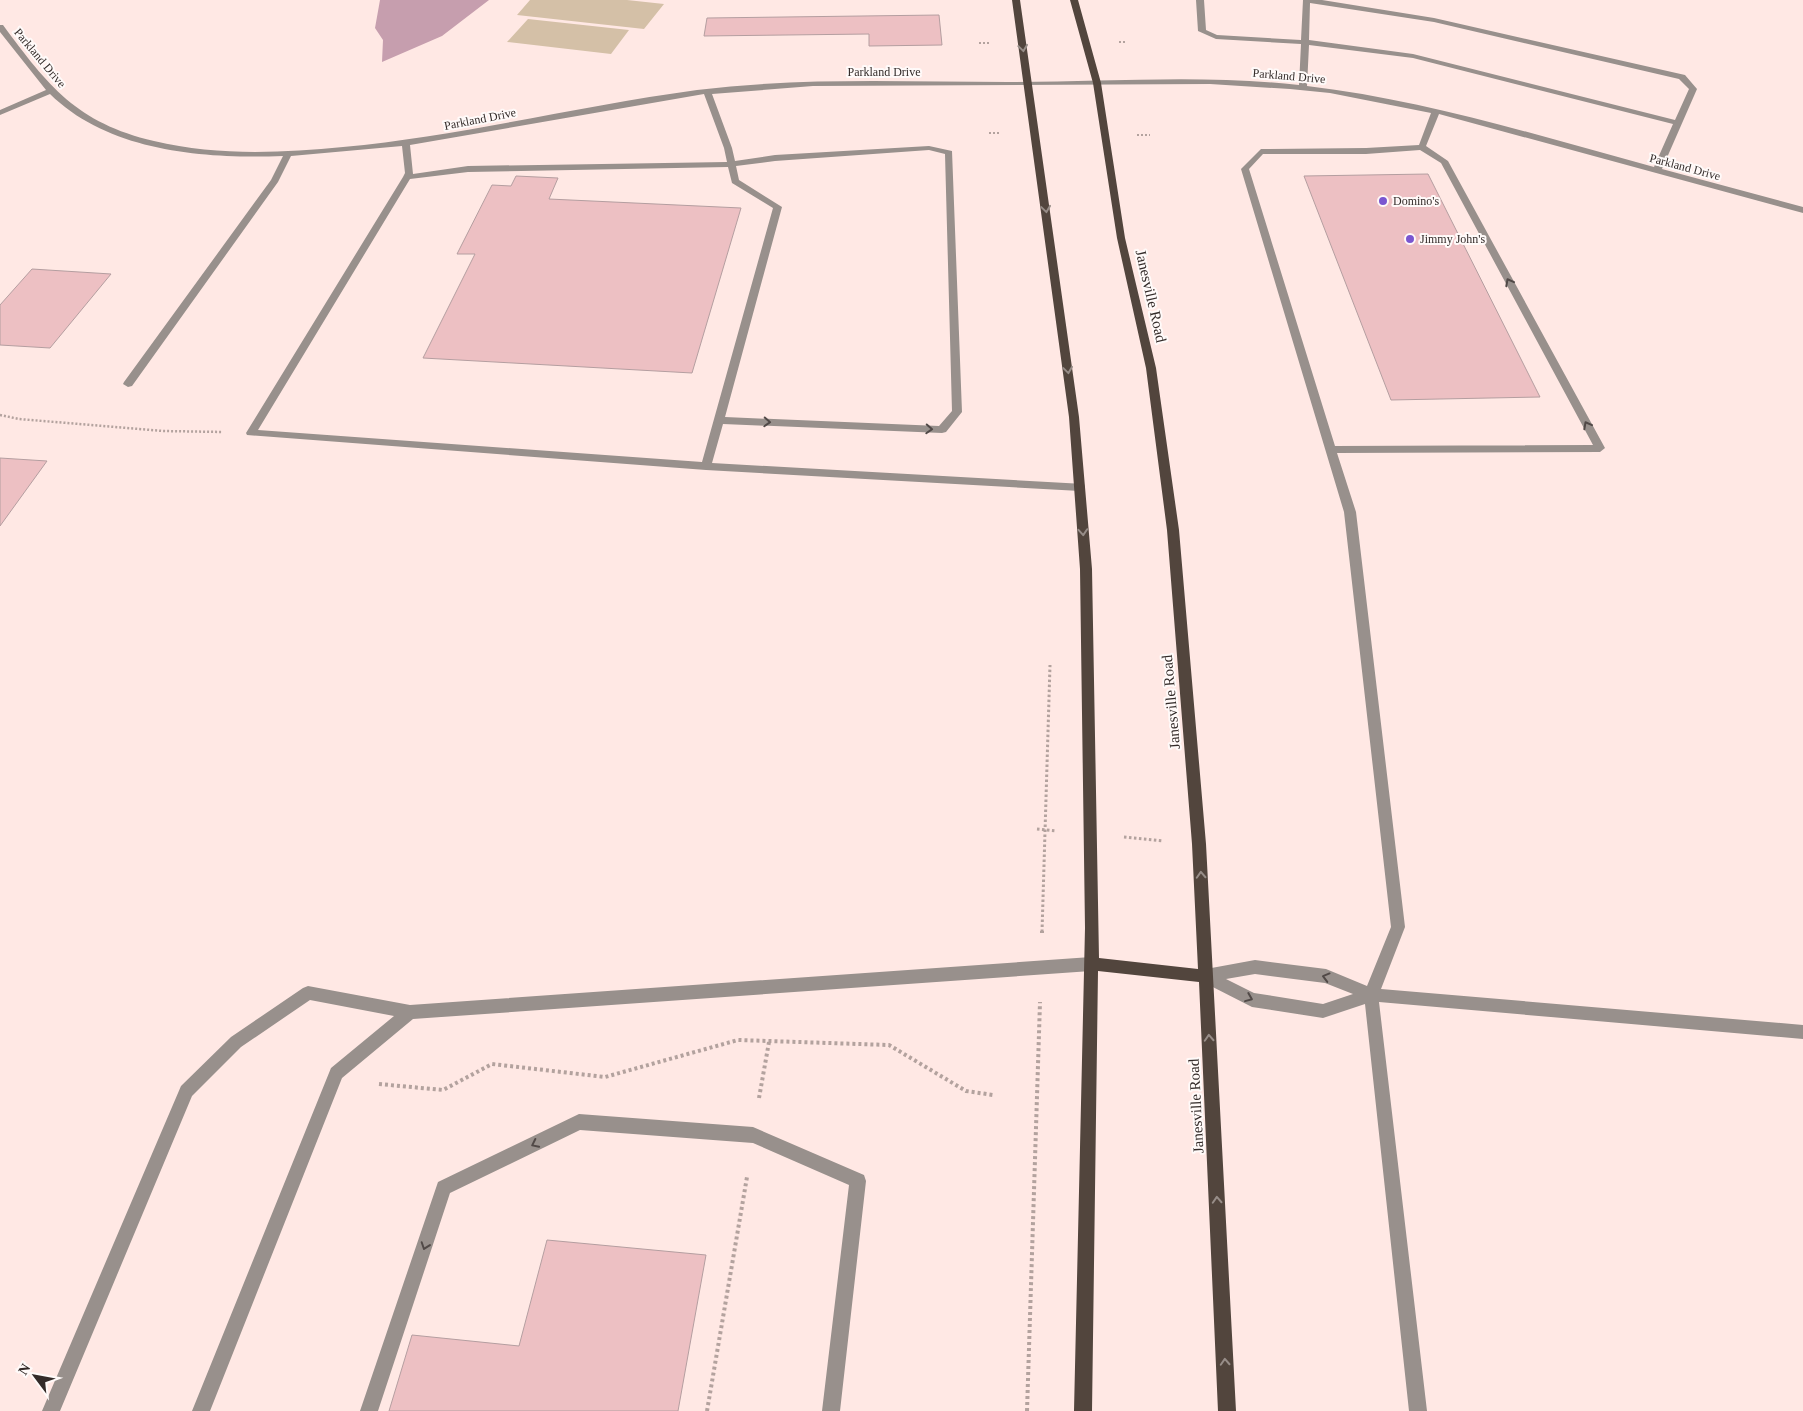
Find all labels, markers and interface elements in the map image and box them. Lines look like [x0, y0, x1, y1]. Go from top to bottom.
street label: Parkland Drive [11, 26, 69, 90]
one-way arrow [1018, 44, 1028, 53]
street label: Parkland Drive [848, 65, 920, 79]
street label: Parkland Drive [1252, 66, 1326, 86]
street label: Parkland Drive [443, 105, 517, 133]
street label: Parkland Drive [1648, 151, 1722, 183]
place label: Domino's [1393, 194, 1439, 208]
marker: Domino's [1377, 195, 1389, 207]
one-way arrow [1040, 205, 1050, 213]
place label: Jimmy John's [1420, 232, 1486, 246]
marker: Jimmy John's [1404, 233, 1416, 245]
street label: Janesville Road [1133, 248, 1170, 344]
one-way arrow [1506, 278, 1516, 287]
one-way arrow [1062, 366, 1073, 374]
one-way arrow [764, 417, 771, 427]
one-way arrow [1583, 421, 1593, 430]
one-way arrow [926, 424, 934, 435]
one-way arrow [1078, 528, 1089, 536]
street label: Janesville Road [1159, 654, 1183, 750]
one-way arrow [1195, 871, 1206, 879]
one-way arrow [1321, 972, 1330, 983]
one-way arrow [1244, 991, 1253, 1002]
one-way arrow [1203, 1033, 1214, 1041]
street label: Janesville Road [1186, 1058, 1206, 1154]
one-way arrow [532, 1137, 541, 1147]
one-way arrow [1212, 1196, 1223, 1204]
one-way arrow [421, 1241, 431, 1250]
north arrow [10, 1351, 60, 1401]
one-way arrow [1220, 1358, 1230, 1366]
text: N [15, 1361, 33, 1378]

